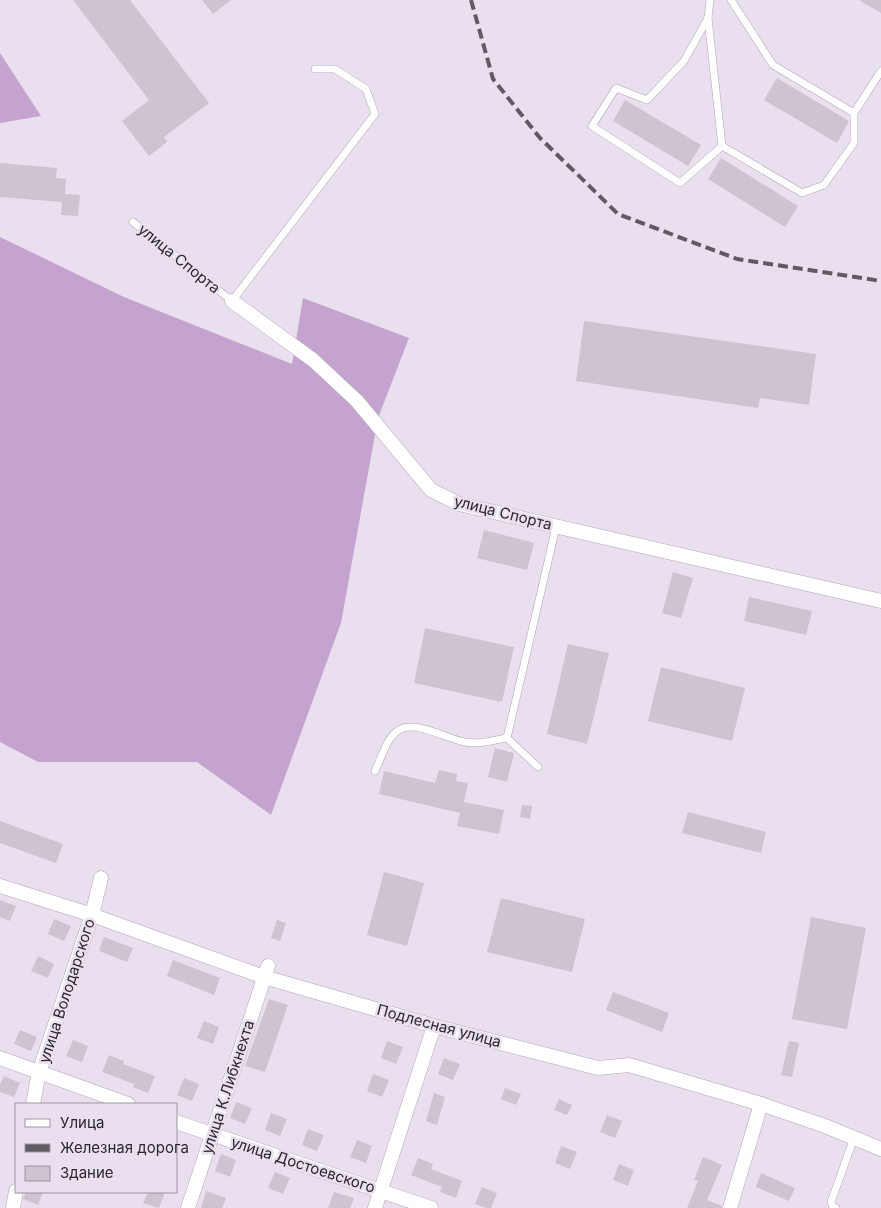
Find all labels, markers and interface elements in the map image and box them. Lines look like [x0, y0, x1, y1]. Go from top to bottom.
street label: улица Спорта [134, 220, 224, 298]
street label: улица Спорта [452, 491, 554, 534]
street label: улица Володарского [34, 916, 99, 1066]
street label: Подлесная улица [375, 1000, 503, 1051]
street label: улица К.Либкнехта [197, 1018, 258, 1156]
legend [15, 1103, 178, 1193]
text: Улица [60, 1113, 104, 1132]
street label: улица Достоевского [229, 1132, 378, 1197]
text: Железная дорога [60, 1138, 189, 1157]
text: Здание [60, 1163, 114, 1182]

